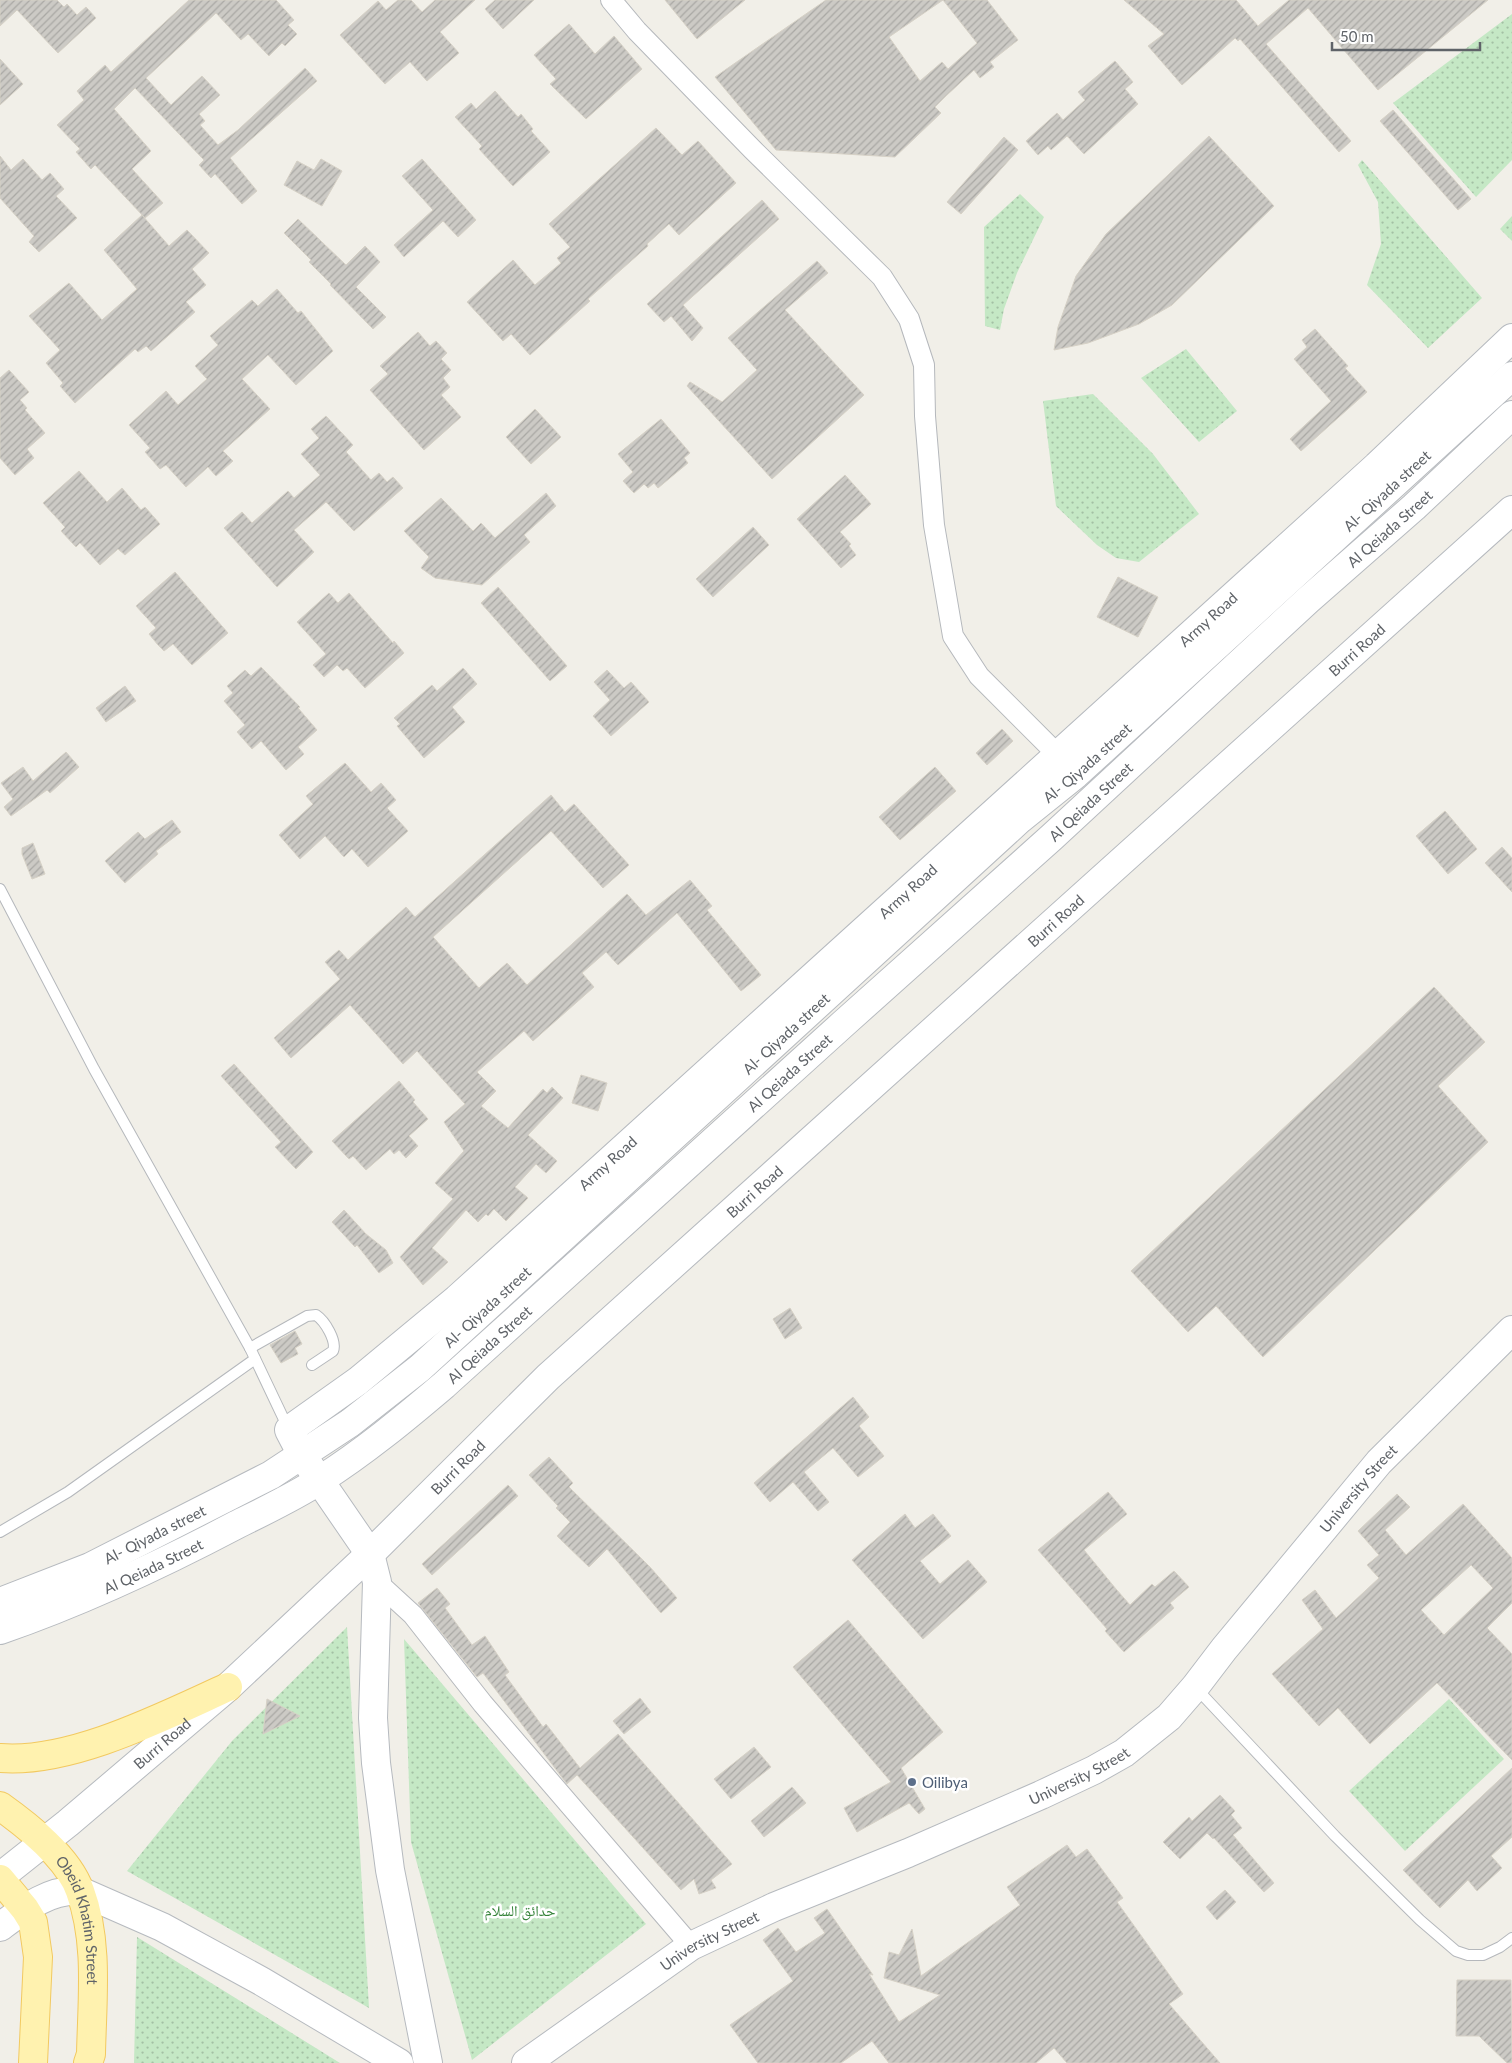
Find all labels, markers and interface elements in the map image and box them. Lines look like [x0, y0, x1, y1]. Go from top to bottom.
scale bar [1332, 20, 1480, 52]
text: 50 m [1340, 27, 1374, 45]
street label: Al- Qiyada street [1339, 446, 1434, 535]
street label: Al Qeiada Street [1343, 485, 1436, 571]
street label: Army Road [1175, 588, 1241, 650]
street label: Burri Road [1325, 620, 1389, 680]
street label: Al- Qiyada street [1039, 719, 1135, 806]
street label: Al Qeiada Street [1045, 758, 1136, 845]
street label: Army Road [875, 860, 940, 922]
street label: Burri Road [1024, 891, 1087, 951]
street label: Al- Qiyada street [739, 989, 833, 1078]
street label: Al Qeiada Street [743, 1029, 836, 1115]
street label: Army Road [575, 1132, 640, 1194]
street label: Burri Road [722, 1161, 786, 1221]
street label: Al- Qiyada street [440, 1262, 535, 1351]
street label: Al Qeiada Street [443, 1301, 535, 1387]
street label: Burri Road [427, 1436, 489, 1498]
street label: University Street [1316, 1440, 1401, 1536]
street label: Al- Qiyada street [101, 1501, 209, 1567]
street label: Al Qeiada Street [101, 1534, 206, 1597]
street label: Burri Road [129, 1714, 194, 1773]
street label: University Street [1026, 1743, 1133, 1808]
place label: Oilibya [922, 1773, 968, 1791]
marker: Oilibya [906, 1776, 918, 1788]
street label: Obeid Khatim Street [52, 1852, 102, 1985]
park label: حدائق السلام [485, 1901, 556, 1921]
street label: University Street [656, 1906, 762, 1974]

